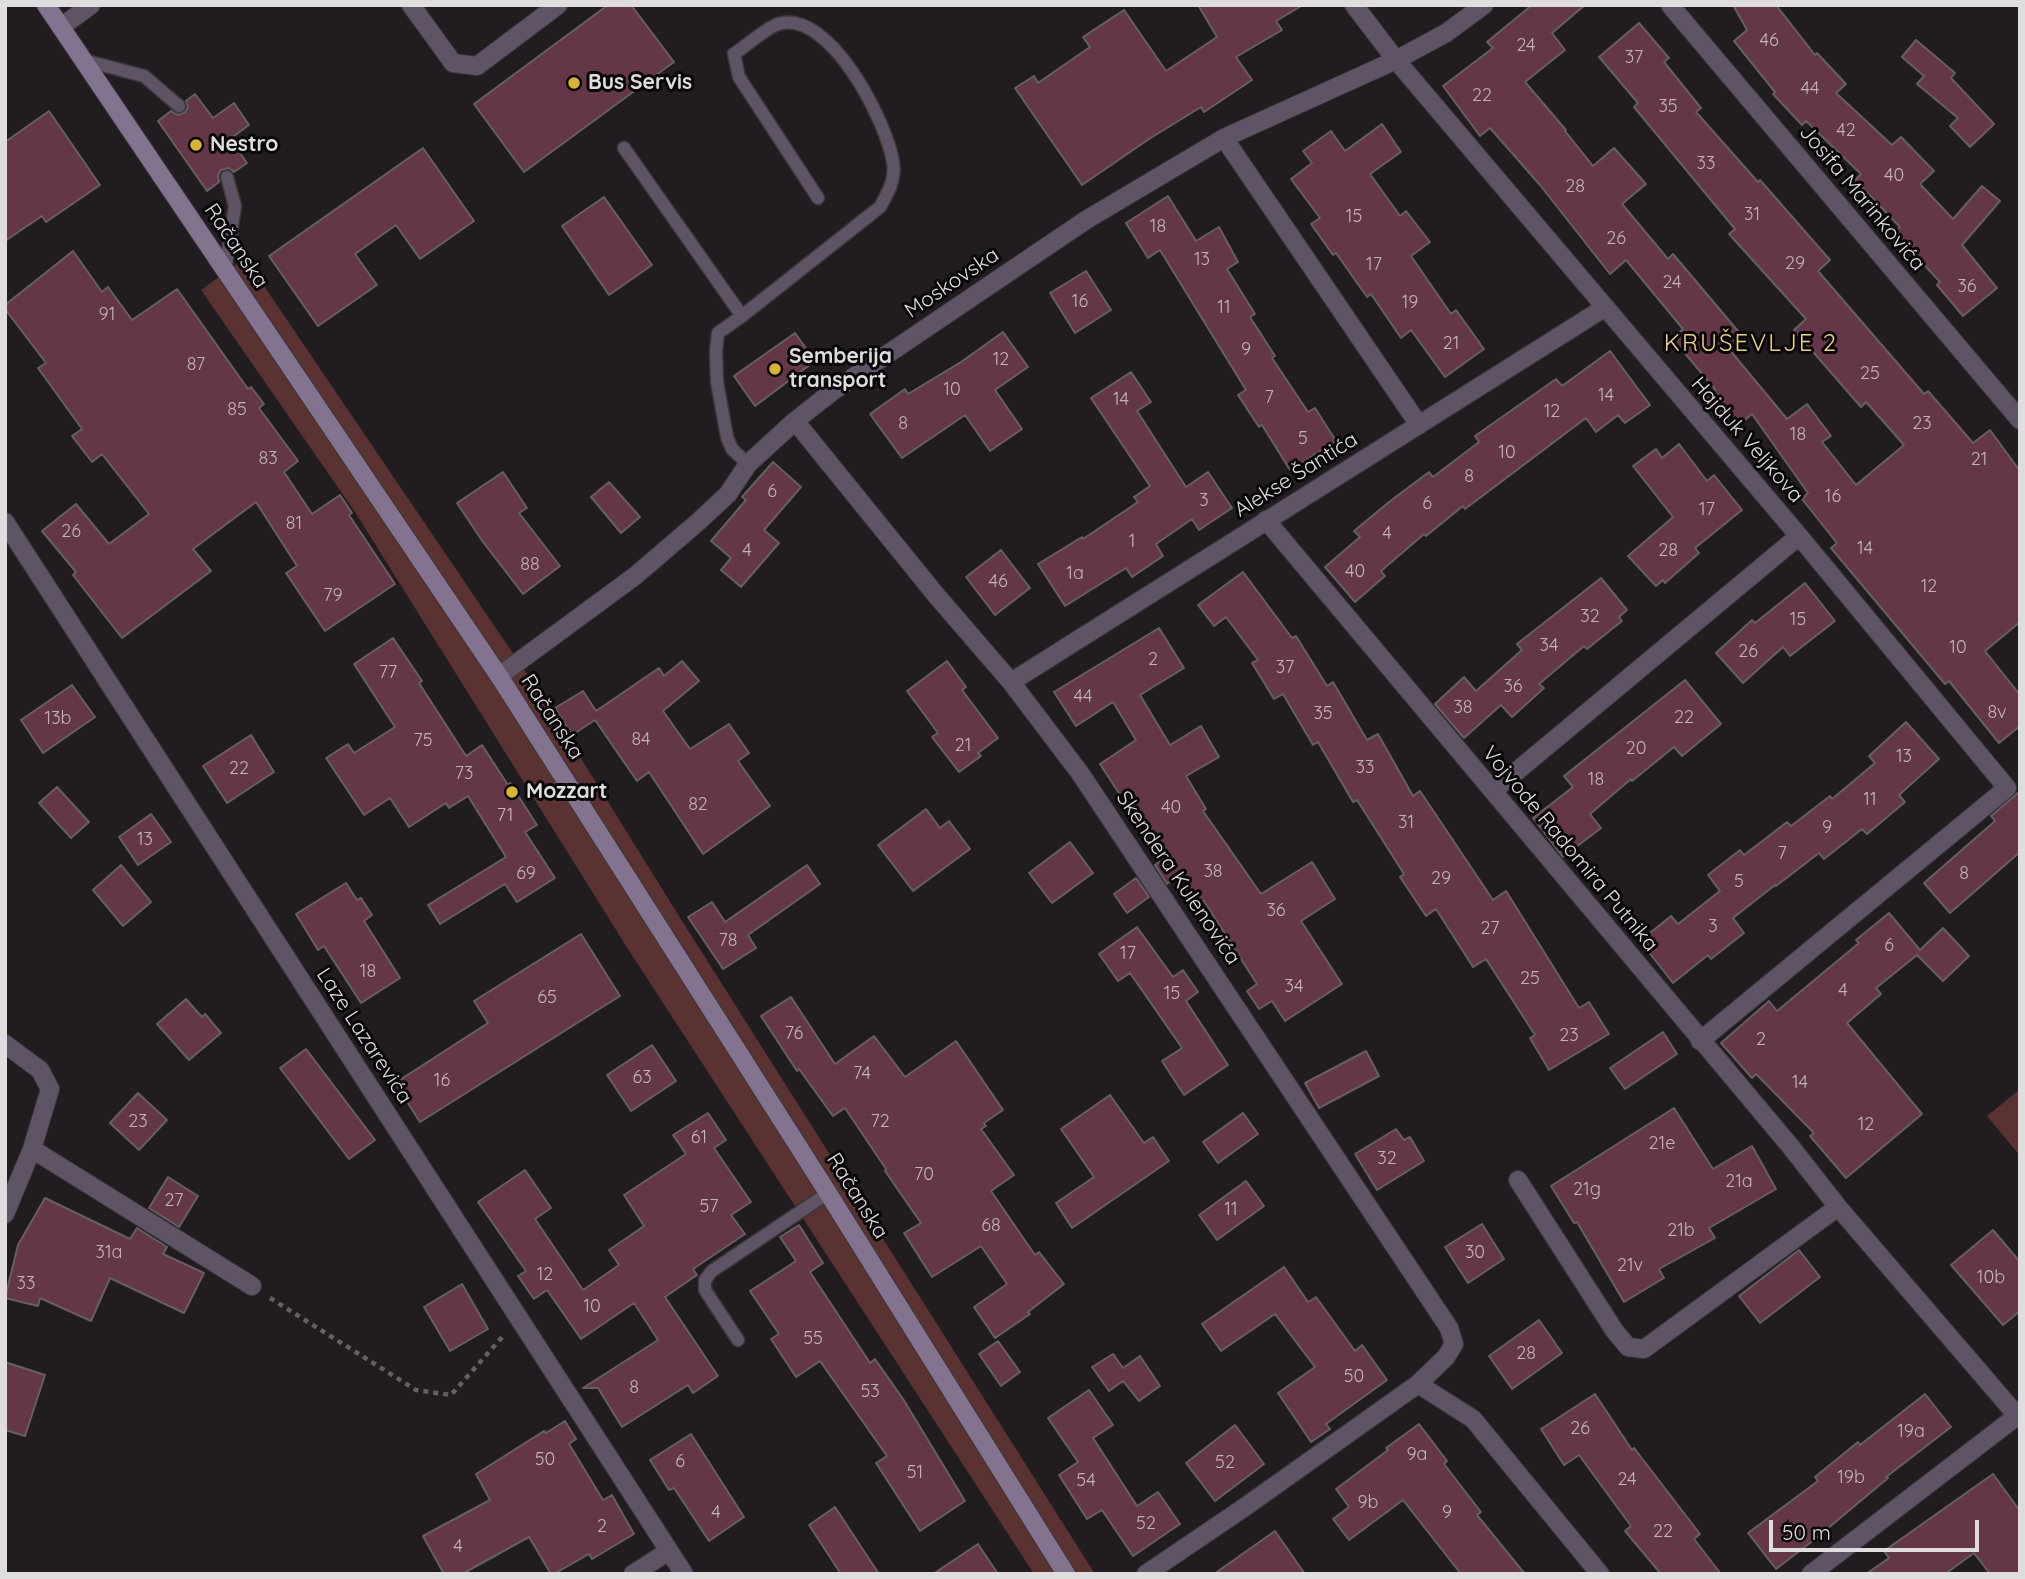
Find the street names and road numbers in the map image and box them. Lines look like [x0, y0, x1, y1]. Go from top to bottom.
street label: Josifa Marinkovića [1794, 120, 1930, 276]
street label: Račanska [199, 199, 273, 293]
street label: Moskovska [900, 242, 1004, 324]
street label: Hajduk Veljkova [1686, 372, 1808, 508]
street label: Alekse Šantića [1230, 427, 1362, 523]
street label: Račanska [515, 670, 589, 764]
street label: Vojvode Radomira Putnika [1477, 741, 1663, 957]
street label: Skendera Kulenovića [1111, 786, 1245, 970]
street label: Laze Lazarevića [311, 963, 417, 1109]
street label: Račanska [821, 1148, 893, 1244]

